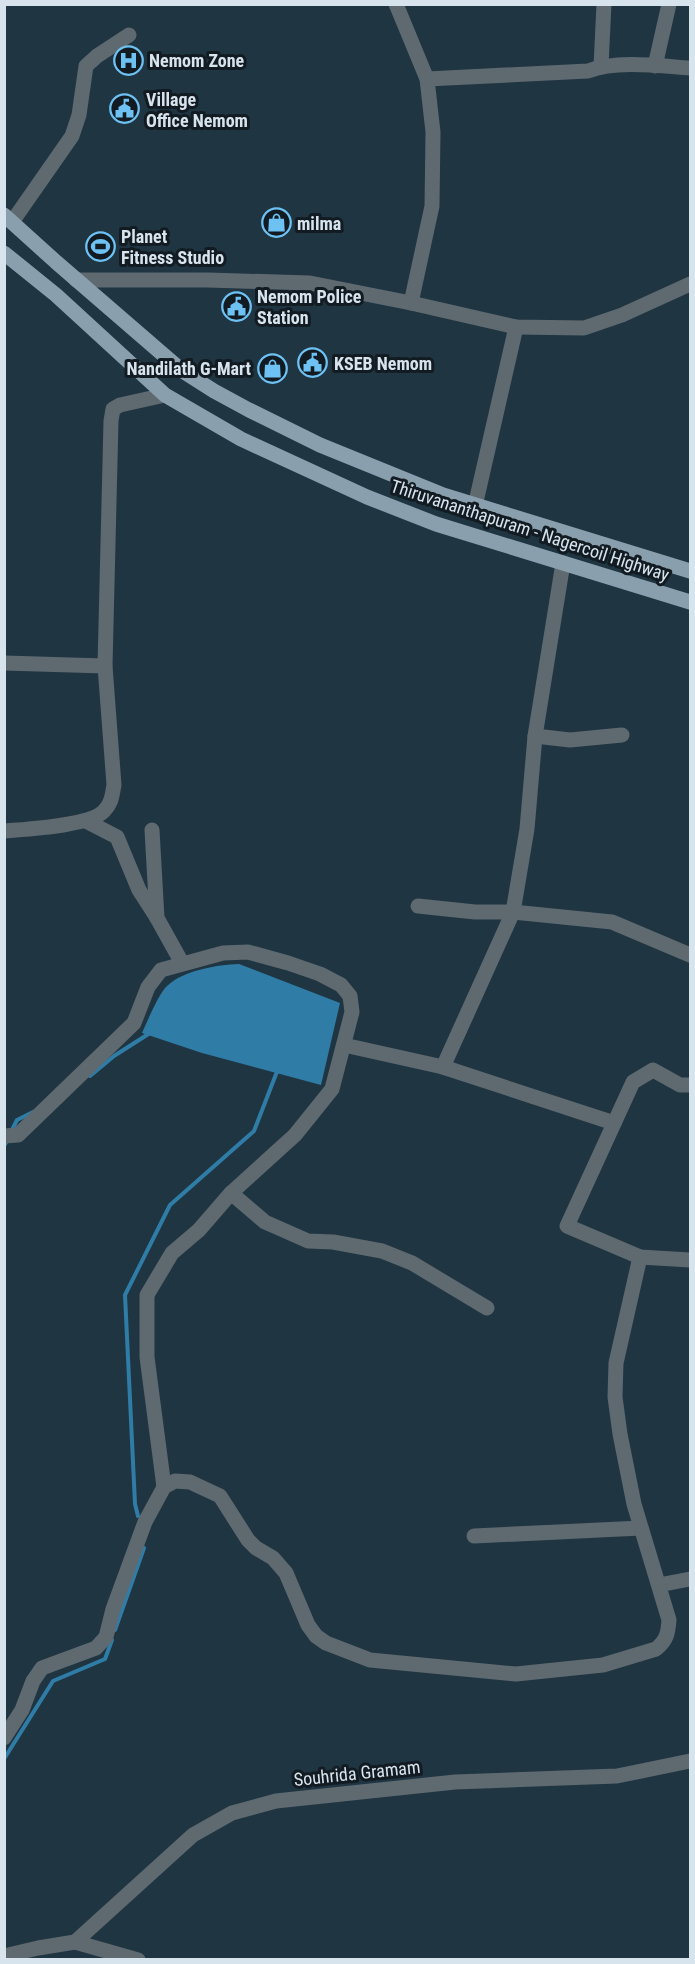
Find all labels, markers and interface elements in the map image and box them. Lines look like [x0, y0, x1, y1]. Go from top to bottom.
hospital icon: Nemom Zone [112, 44, 144, 76]
place label: Nemom Zone [149, 50, 245, 71]
place label: Village Office Nemom [146, 89, 248, 131]
public building icon: Village Office Nemom [109, 93, 141, 125]
shop icon: milma [260, 207, 292, 239]
place label: milma [297, 213, 341, 234]
place label: Planet Fitness Studio [121, 226, 224, 268]
sports icon: Planet Fitness Studio [84, 230, 116, 262]
place label: Nemom Police Station [257, 286, 362, 328]
public building icon: Nemom Police Station [220, 290, 252, 322]
public building icon: KSEB Nemom [297, 347, 329, 379]
shop icon: Nandilath G-Mart [256, 352, 288, 384]
place label: KSEB Nemom [334, 353, 432, 374]
place label: Nandilath G-Mart [127, 358, 251, 379]
street label: Thiruvananthapuram - Nagercoil Highway [388, 475, 672, 585]
street label: Souhrida Gramam [293, 1756, 421, 1790]

